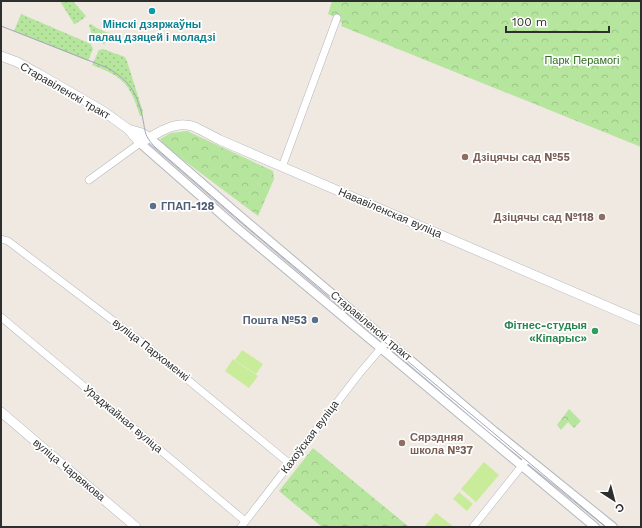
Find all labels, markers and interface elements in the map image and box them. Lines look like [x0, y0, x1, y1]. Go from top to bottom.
marker: Мінскі дзяржаўны палац дзяцей і моладзі [147, 6, 157, 16]
scale bar [506, 8, 609, 34]
text: 100 m [512, 15, 547, 29]
place label: Мінскі дзяржаўны палац дзяцей і моладзі [89, 18, 215, 44]
park label: Парк Перамогі [544, 54, 620, 67]
street label: Старавіленскі тракт [18, 60, 112, 122]
place label: Дзіцячы сад №55 [473, 151, 570, 164]
marker: Дзіцячы сад №55 [460, 152, 470, 162]
street label: Нававіленская вуліца [336, 185, 445, 241]
place label: ГПАП-128 [161, 200, 215, 213]
marker: ГПАП-128 [148, 201, 158, 211]
place label: Дзіцячы сад №118 [494, 211, 594, 224]
marker: Дзіцячы сад №118 [597, 212, 607, 222]
street label: Старавіленскі тракт [328, 288, 414, 364]
place label: Пошта №53 [243, 314, 307, 327]
marker: Пошта №53 [310, 315, 320, 325]
street label: вуліца Пархоменкі [110, 316, 192, 384]
place label: Фітнес-студыя «Кіпарыс» [504, 319, 588, 345]
marker: Фітнес-студыя «Кіпарыс» [590, 326, 600, 336]
street label: Ураджайная вуліца [81, 382, 166, 456]
street label: Кахоўская вуліца [278, 397, 342, 476]
place label: Сярэдняя школа №37 [410, 431, 473, 457]
street label: вуліца Чарвякова [30, 436, 108, 504]
marker: Сярэдняя школа №37 [397, 438, 407, 448]
north arrow [594, 480, 634, 520]
text: С [613, 500, 627, 515]

